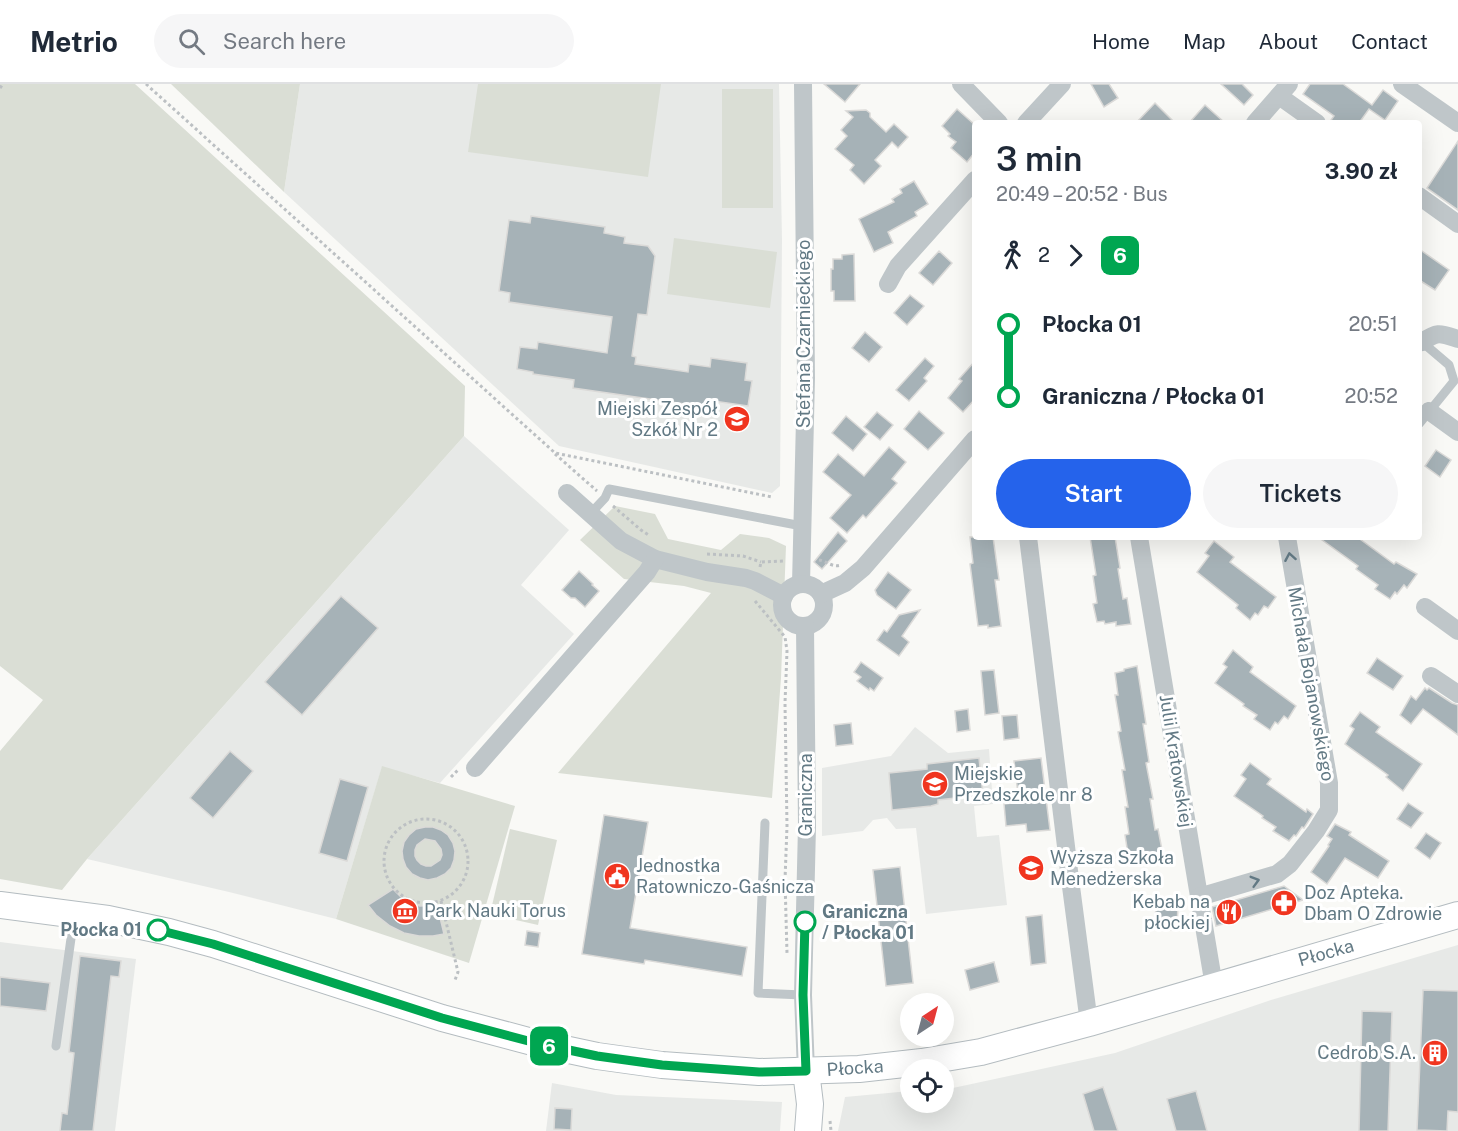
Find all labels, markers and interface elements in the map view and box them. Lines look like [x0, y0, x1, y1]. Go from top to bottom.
search box [154, 14, 574, 68]
text: Metrio [30, 25, 118, 58]
icon: search [175, 25, 208, 58]
text: Search here [223, 28, 346, 54]
text: Home [1092, 29, 1150, 54]
text: Map [1183, 29, 1226, 54]
text: About [1259, 29, 1318, 54]
text: Contact [1351, 29, 1428, 54]
text: 3 min [996, 140, 1082, 178]
text: 3.90 zł [1325, 158, 1398, 184]
text: 20:49 – 20:52 · Bus [996, 182, 1168, 206]
icon: walk [996, 239, 1029, 272]
icon: forward [1059, 239, 1092, 272]
street label: Stefana Czarnieckiego [793, 240, 814, 428]
text: 2 [1038, 243, 1050, 267]
text: 6 [1113, 243, 1127, 268]
text: Płocka 01 [1042, 311, 1142, 337]
text: 20:51 [1348, 312, 1398, 336]
text: Graniczna / Płocka 01 [1042, 383, 1265, 409]
text: 20:52 [1345, 384, 1398, 408]
place label: Miejski Zespół Szkół Nr 2 [597, 398, 718, 440]
school or university icon: Miejski Zespół Szkół Nr 2 [722, 404, 752, 434]
button: Start [996, 459, 1191, 528]
button: Tickets [1203, 459, 1398, 528]
one-way arrow [1284, 552, 1297, 562]
street label: Michała Bojanowskiego [1284, 585, 1339, 783]
street label: Julii Kratowskiej [1156, 693, 1197, 829]
street label: Graniczna [795, 753, 816, 837]
place label: Miejskie Przedszkole nr 8 [954, 763, 1093, 805]
school or university icon: Miejskie Przedszkole nr 8 [920, 769, 950, 799]
place label: Wyższa Szkoła Menedżerska [1050, 847, 1174, 889]
school or university icon: Wyższa Szkoła Menedżerska [1016, 853, 1046, 883]
place label: Jednostka Ratowniczo-Gaśnicza [636, 855, 814, 897]
public building icon: Jednostka Ratowniczo-Gaśnicza [602, 861, 632, 891]
one-way arrow [1249, 876, 1260, 888]
place label: Doz Apteka. Dbam O Zdrowie [1304, 882, 1442, 924]
pharmacy icon: Doz Apteka. Dbam O Zdrowie [1269, 888, 1299, 918]
place label: Kebab na płockiej [1132, 891, 1210, 933]
museum icon: Park Nauki Torus [390, 896, 420, 926]
restaurant icon: Kebab na płockiej [1214, 897, 1244, 927]
place label: Park Nauki Torus [424, 900, 566, 921]
place label: Graniczna / Płocka 01 [822, 901, 915, 943]
marker: Graniczna / Płocka 01 [794, 911, 816, 933]
place label: Płocka 01 [60, 919, 142, 940]
marker: Płocka 01 [147, 919, 169, 941]
street label: Płocka [1296, 935, 1356, 970]
north arrow [900, 993, 954, 1047]
map controls [900, 993, 954, 1113]
line badge: 6 [530, 1026, 568, 1066]
text: 6 [542, 1034, 556, 1059]
building icon: Cedrob S.A. [1420, 1038, 1450, 1068]
place label: Cedrob S.A. [1317, 1042, 1416, 1063]
street label: Płocka [826, 1055, 884, 1080]
button: locate [900, 1059, 954, 1113]

